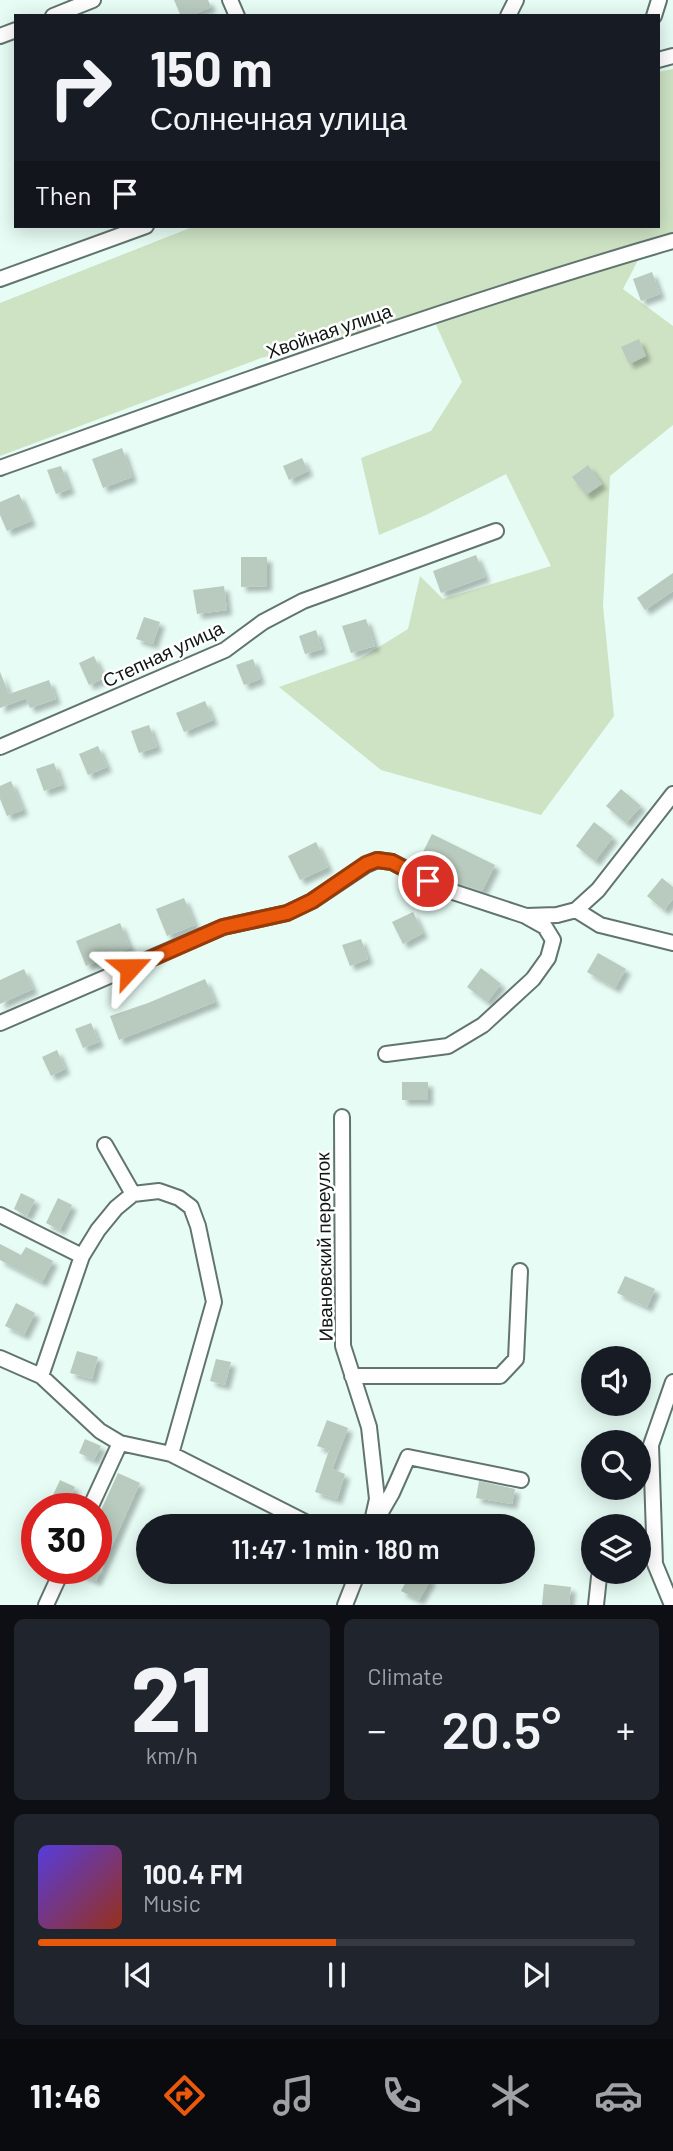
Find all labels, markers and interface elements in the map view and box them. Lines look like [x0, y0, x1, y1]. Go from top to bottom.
text: 150 m [150, 38, 272, 97]
icon: right [35, 42, 126, 133]
text: Солнечная улица [150, 98, 407, 136]
icon: arrive [106, 175, 144, 213]
text: Then [35, 179, 92, 210]
street label: Хвойная улица [263, 298, 395, 363]
street label: Степная улица [99, 615, 227, 692]
pin [398, 851, 458, 911]
icon: arrive [409, 862, 447, 900]
position arrow [93, 931, 167, 1005]
street label: Ивановский переулок [310, 1152, 337, 1342]
map controls [581, 1346, 651, 1584]
button: sound [581, 1346, 651, 1416]
button: search [581, 1430, 651, 1500]
speed limit sign: 30 [21, 1493, 112, 1584]
button: layers [581, 1514, 651, 1584]
text: 11:47 · 1 min · 180 m [232, 1533, 439, 1564]
text: 21 [130, 1641, 213, 1750]
text: Climate [368, 1662, 444, 1690]
text: 20.5° [441, 1697, 561, 1759]
text: − [368, 1706, 387, 1752]
text: + [616, 1706, 635, 1752]
text: km/h [146, 1741, 198, 1769]
text: 100.4 FM [143, 1858, 243, 1889]
text: Music [143, 1889, 201, 1917]
icon: previous [119, 1956, 157, 1994]
icon: pause [318, 1956, 356, 1994]
icon: next [517, 1956, 555, 1994]
icon: directions [160, 2071, 209, 2120]
icon: music [269, 2071, 318, 2120]
icon: phone [377, 2071, 426, 2120]
icon: climate [486, 2071, 535, 2120]
icon: car [594, 2071, 643, 2120]
text: 11:46 [30, 2076, 101, 2114]

